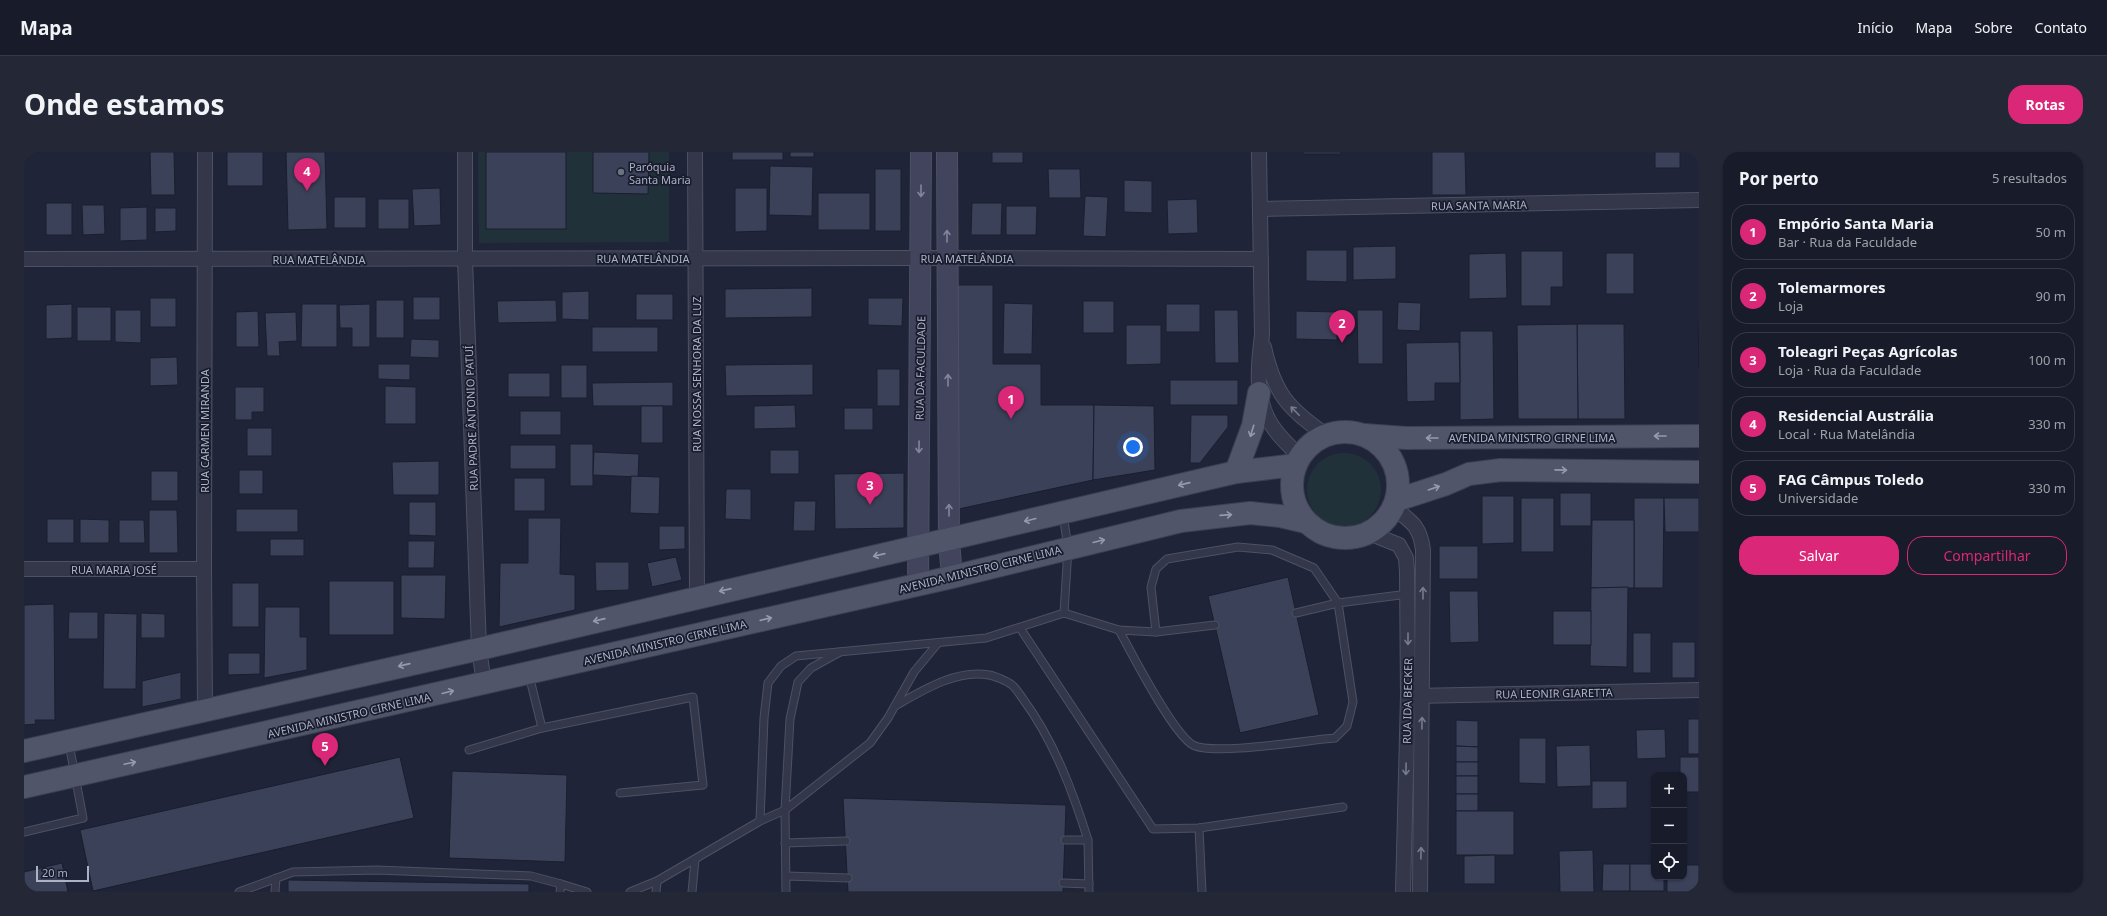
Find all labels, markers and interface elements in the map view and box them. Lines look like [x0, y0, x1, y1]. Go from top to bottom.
text: Mapa [20, 15, 73, 41]
text: Início [1858, 18, 1893, 37]
text: Mapa [1915, 18, 1952, 37]
text: Sobre [1974, 18, 2013, 37]
text: Contato [2035, 18, 2087, 37]
text: Onde estamos [24, 85, 225, 123]
button: Rotas [2008, 85, 2083, 124]
pin: 4 [294, 158, 320, 191]
place label: Paróquia Santa Maria [629, 159, 691, 187]
marker: Paróquia Santa Maria [616, 167, 626, 177]
text: Por perto [1739, 167, 1819, 190]
text: 5 resultados [1992, 169, 2067, 187]
one-way arrow [917, 184, 925, 197]
street label: RUA SANTA MARIA [1431, 197, 1528, 213]
text: Empório Santa Maria [1778, 213, 1934, 233]
text: 1 [1749, 223, 1757, 241]
text: 50 m [2036, 223, 2066, 241]
one-way arrow [943, 230, 951, 243]
text: Bar · Rua da Faculdade [1778, 233, 1917, 251]
street label: RUA MATELÂNDIA [596, 251, 691, 266]
street label: RUA MATELÂNDIA [920, 251, 1015, 266]
street label: RUA MATELÂNDIA [272, 252, 367, 267]
text: Tolemarmores [1778, 277, 1886, 297]
text: 2 [1749, 287, 1757, 305]
text: 90 m [2036, 287, 2066, 305]
street label: RUA NOSSA SENHORA DA LUZ [689, 296, 704, 452]
text: Loja [1778, 297, 1803, 315]
pin: 2 [1329, 310, 1355, 343]
street label: RUA DA FACULDADE [912, 316, 928, 420]
text: Toleagri Peças Agrícolas [1778, 341, 1958, 361]
street label: RUA PADRE ÂNTONIO PATUÍ [461, 345, 481, 491]
text: 3 [1749, 351, 1757, 369]
text: 100 m [2028, 351, 2066, 369]
text: Loja · Rua da Faculdade [1778, 361, 1921, 379]
street label: RUA CARMEN MIRANDA [197, 368, 212, 493]
one-way arrow [944, 374, 951, 387]
pin: 1 [998, 386, 1024, 419]
text: Residencial Austrália [1778, 405, 1934, 425]
one-way arrow [1290, 406, 1300, 416]
text: 4 [1749, 415, 1757, 433]
text: 330 m [2028, 415, 2066, 433]
one-way arrow [1248, 425, 1255, 438]
text: Local · Rua Matelândia [1778, 425, 1915, 443]
street label: AVENIDA MINISTRO CIRNE LIMA [1449, 430, 1616, 445]
one-way arrow [1654, 432, 1667, 440]
one-way arrow [1426, 434, 1439, 442]
your location [1123, 437, 1143, 457]
one-way arrow [915, 440, 923, 453]
one-way arrow [1554, 466, 1567, 474]
text: FAG Câmpus Toledo [1778, 469, 1924, 489]
pin: 3 [857, 472, 883, 505]
text: 5 [1749, 479, 1757, 497]
text: 330 m [2028, 479, 2066, 497]
one-way arrow [1178, 480, 1191, 488]
one-way arrow [1428, 484, 1441, 491]
text: Universidade [1778, 489, 1858, 507]
one-way arrow [945, 504, 953, 517]
one-way arrow [1219, 512, 1232, 519]
one-way arrow [1024, 517, 1037, 524]
one-way arrow [1092, 536, 1105, 544]
button: Salvar [1739, 536, 1899, 575]
button: Compartilhar [1907, 536, 2067, 575]
street label: AVENIDA MINISTRO CIRNE LIMA [897, 541, 1064, 596]
one-way arrow [873, 551, 886, 559]
street label: RUA MARIA JOSÉ [71, 562, 157, 577]
one-way arrow [719, 587, 732, 594]
one-way arrow [1419, 587, 1427, 600]
one-way arrow [759, 615, 772, 623]
street label: AVENIDA MINISTRO CIRNE LIMA [582, 616, 749, 668]
one-way arrow [593, 617, 606, 624]
one-way arrow [1404, 632, 1412, 645]
street label: RUA IDA BECKER [1399, 658, 1415, 744]
one-way arrow [398, 662, 411, 670]
street label: RUA LEONIR GIARETTA [1495, 684, 1614, 702]
one-way arrow [442, 688, 455, 695]
street label: AVENIDA MINISTRO CIRNE LIMA [266, 689, 433, 741]
one-way arrow [1418, 717, 1426, 730]
pin: 5 [312, 733, 338, 766]
one-way arrow [123, 759, 136, 766]
one-way arrow [1403, 762, 1410, 775]
map controls [1651, 772, 1687, 880]
button: + [1651, 772, 1687, 808]
button: − [1651, 808, 1687, 844]
button: locate [1651, 844, 1687, 880]
one-way arrow [1417, 847, 1424, 860]
scale bar [36, 864, 89, 883]
text: 20 m [42, 865, 68, 880]

